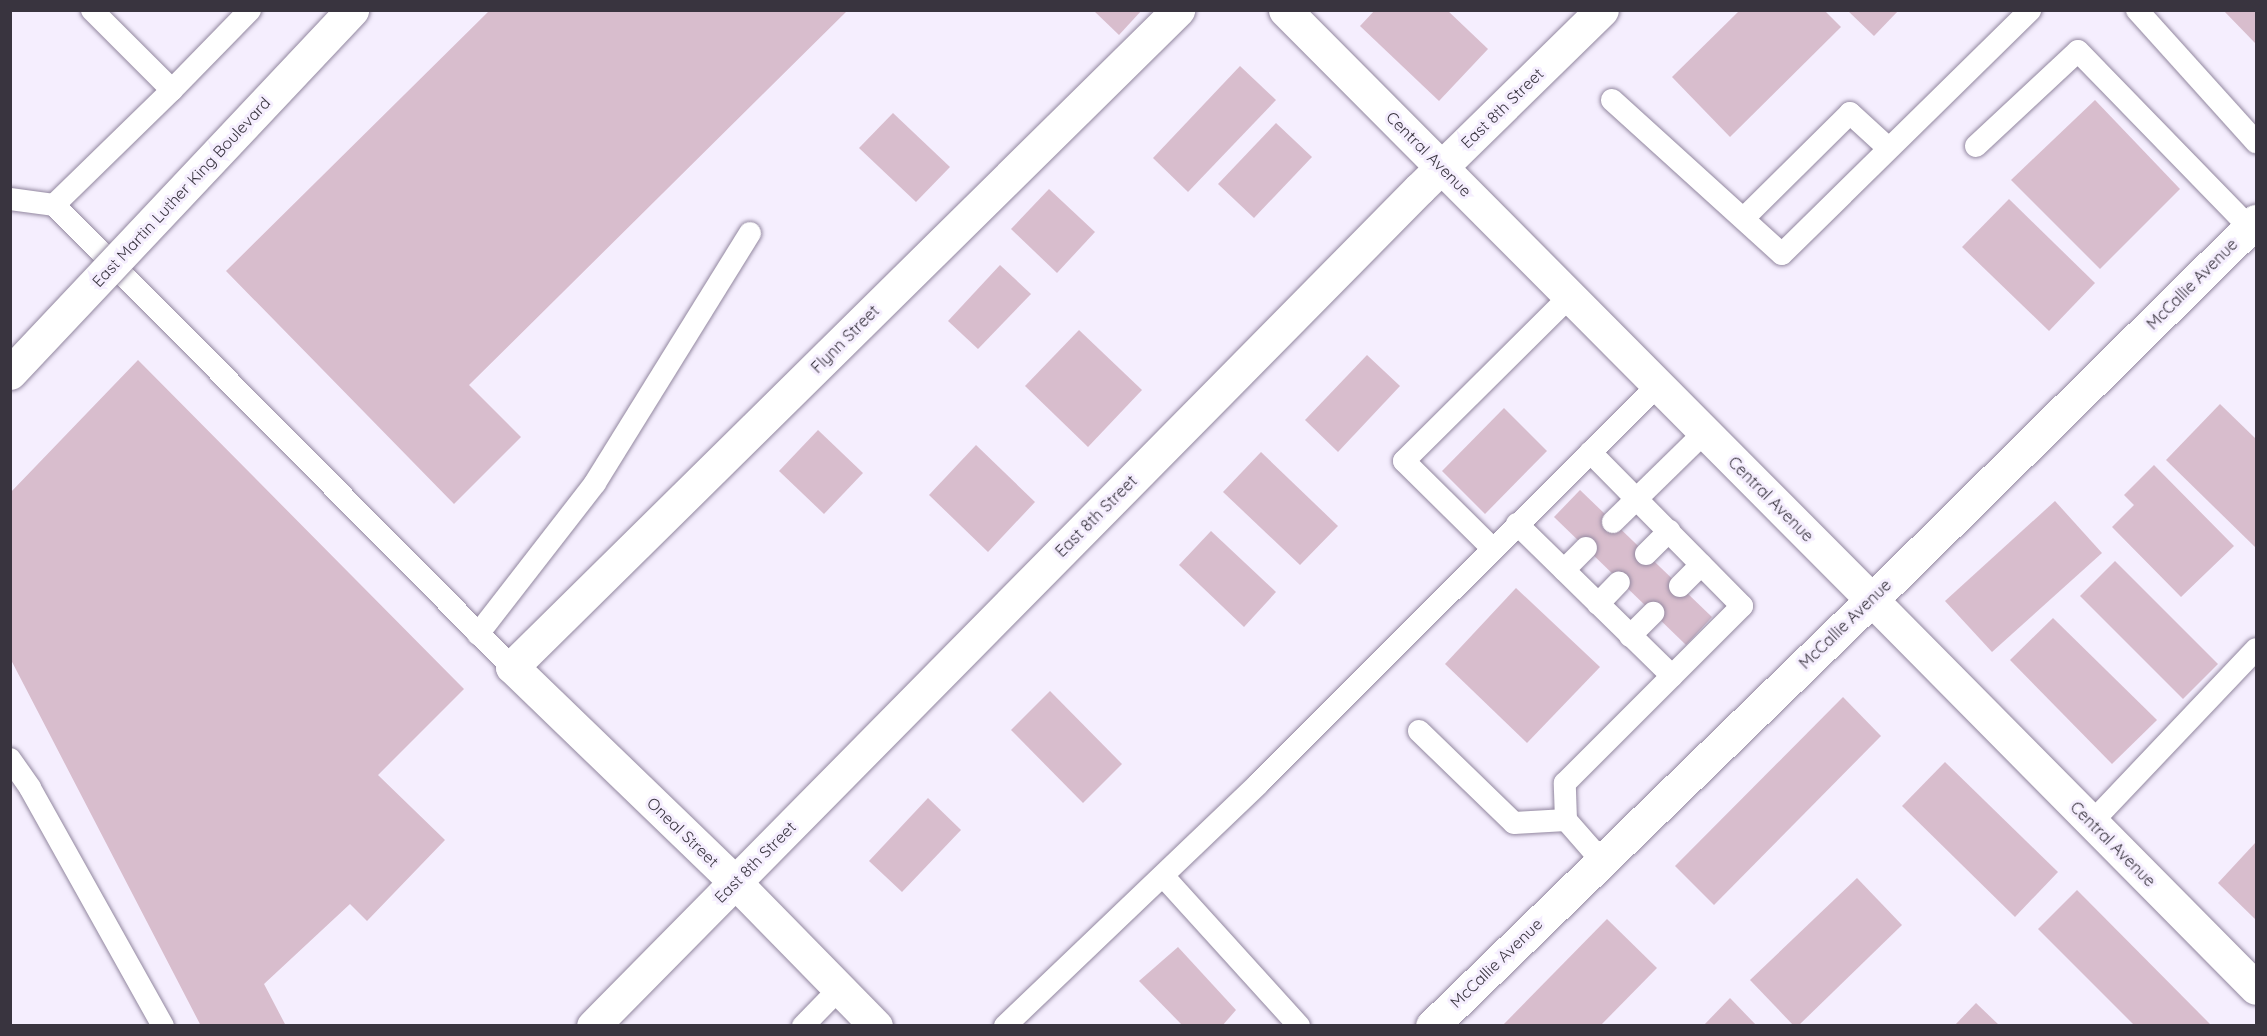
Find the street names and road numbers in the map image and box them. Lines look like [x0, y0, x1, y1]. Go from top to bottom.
street label: East 8th Street [1457, 64, 1547, 152]
street label: East Martin Luther King Boulevard [88, 93, 274, 291]
street label: Central Avenue [1382, 107, 1476, 201]
street label: McCallie Avenue [2143, 235, 2241, 333]
street label: Flynn Street [807, 301, 883, 377]
street label: Central Avenue [1724, 452, 1818, 546]
street label: East 8th Street [1051, 471, 1141, 561]
street label: McCallie Avenue [1795, 575, 1895, 673]
street label: Oneal Street [643, 793, 723, 871]
street label: Central Avenue [2066, 797, 2160, 891]
street label: East 8th Street [710, 817, 800, 907]
street label: McCallie Avenue [1446, 914, 1546, 1012]

